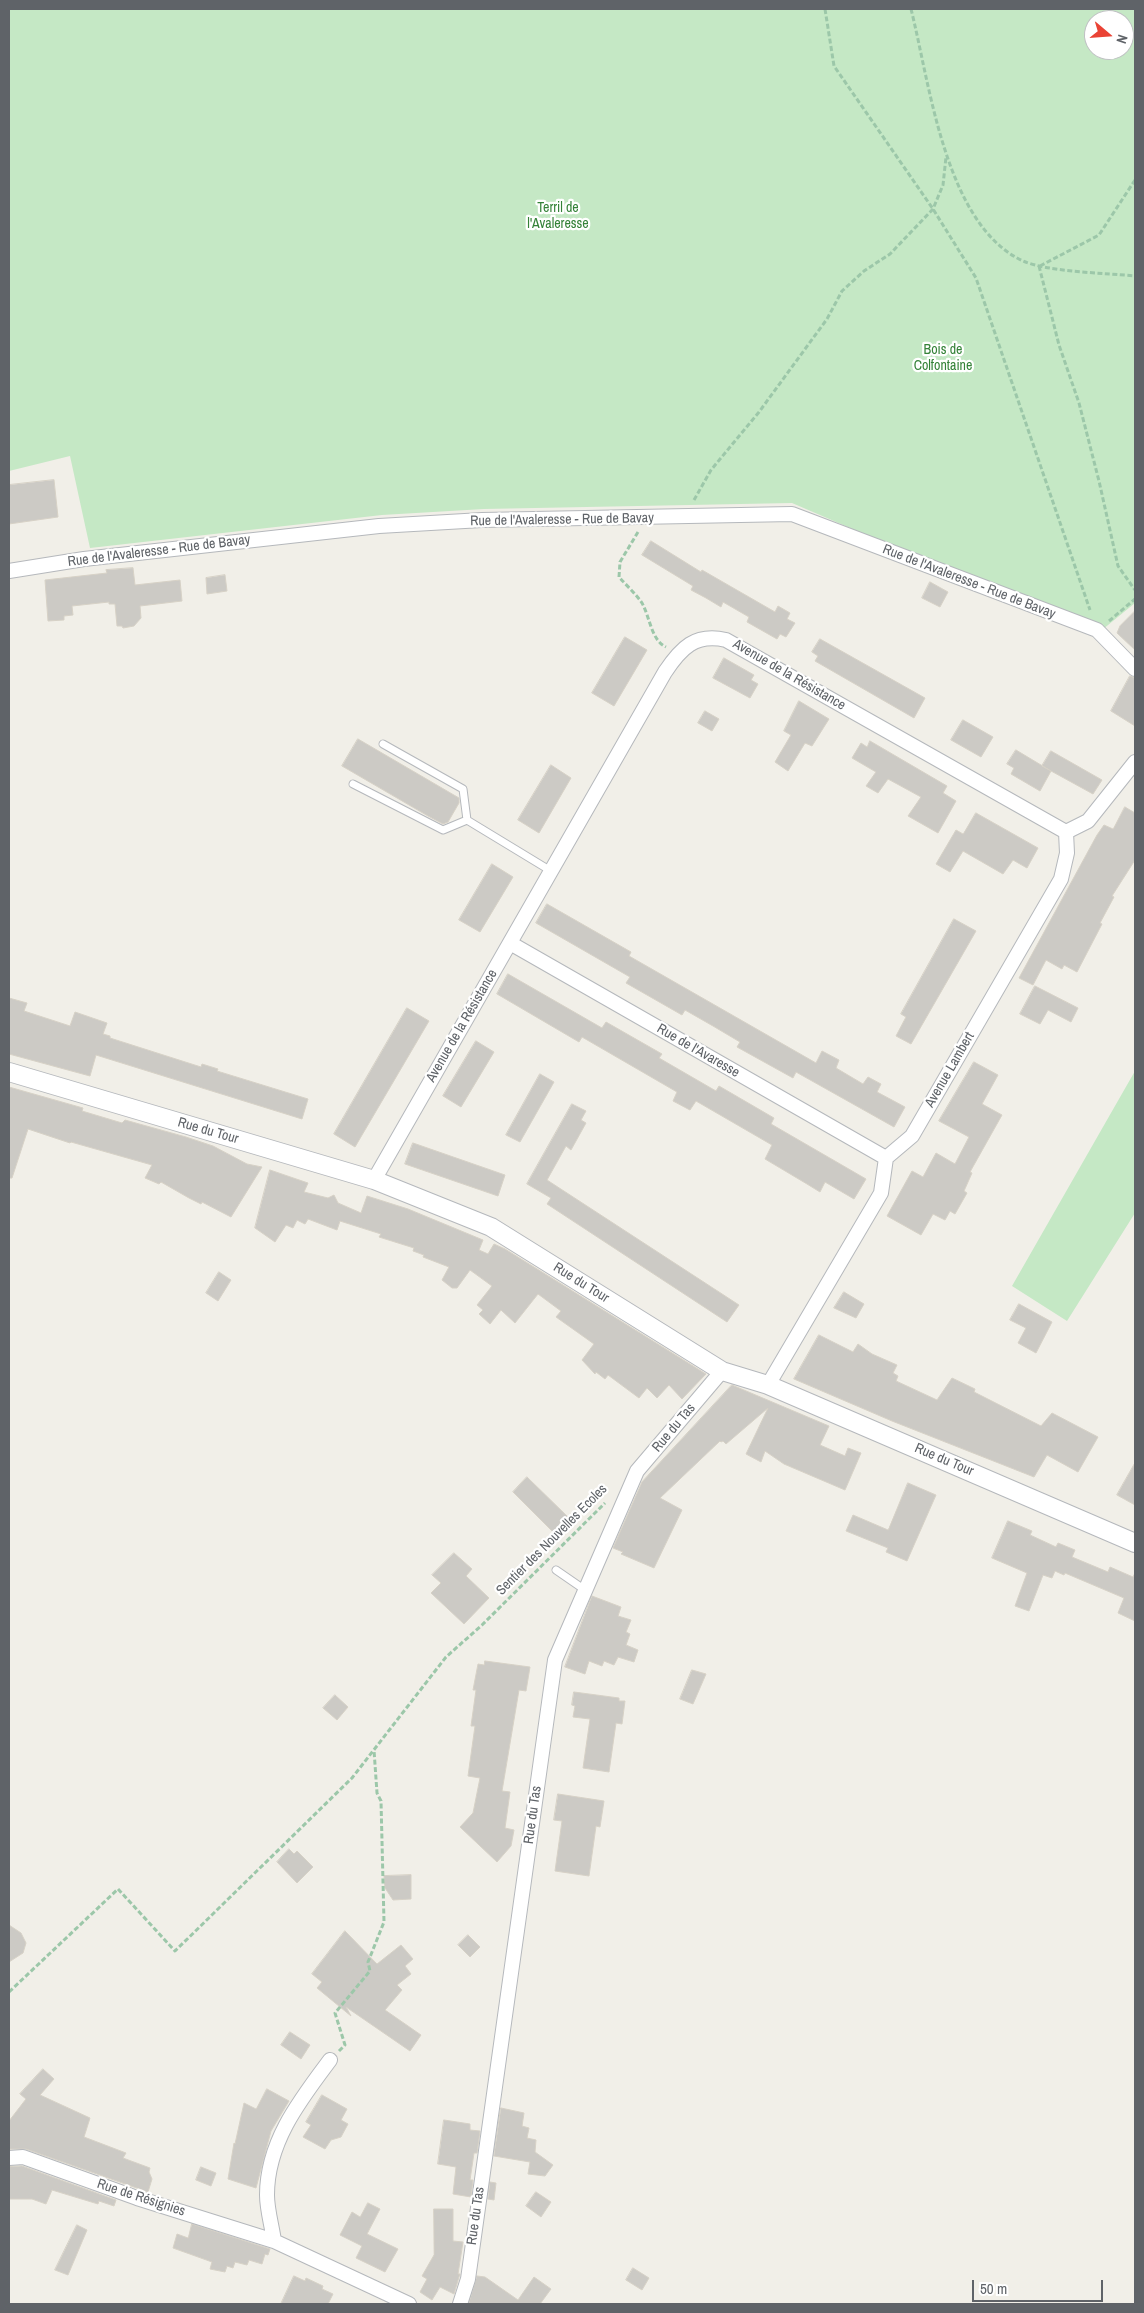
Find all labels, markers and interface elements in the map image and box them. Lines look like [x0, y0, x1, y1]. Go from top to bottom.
north arrow [1084, 10, 1134, 60]
text: N [1112, 33, 1132, 46]
park label: Terril de l'Avaleresse [527, 200, 589, 232]
park label: Bois de Colfontaine [914, 342, 972, 374]
street label: Rue de l'Avaleresse - Rue de Bavay [470, 510, 654, 530]
street label: Rue de l'Avaleresse - Rue de Bavay [67, 531, 251, 571]
street label: Rue de l'Avaleresse - Rue de Bavay [880, 541, 1058, 623]
street label: Avenue de la Résistance [730, 636, 848, 714]
street label: Avenue de la Résistance [423, 967, 501, 1085]
street label: Rue de l'Avaresse [654, 1021, 742, 1081]
street label: Avenue Lambert [922, 1029, 978, 1111]
street label: Rue du Tour [176, 1114, 240, 1148]
street label: Rue du Tour [550, 1259, 612, 1307]
street label: Rue du Tas [649, 1400, 699, 1456]
street label: Rue du Tour [912, 1440, 976, 1480]
street label: Sentier des Nouvelles Ecoles [493, 1481, 611, 1599]
street label: Rue du Tas [521, 1785, 545, 1845]
street label: Rue de Résignies [95, 2176, 187, 2220]
street label: Rue du Tas [464, 2186, 488, 2246]
scale bar [974, 2270, 1105, 2302]
text: 50 m [980, 2278, 1007, 2299]

